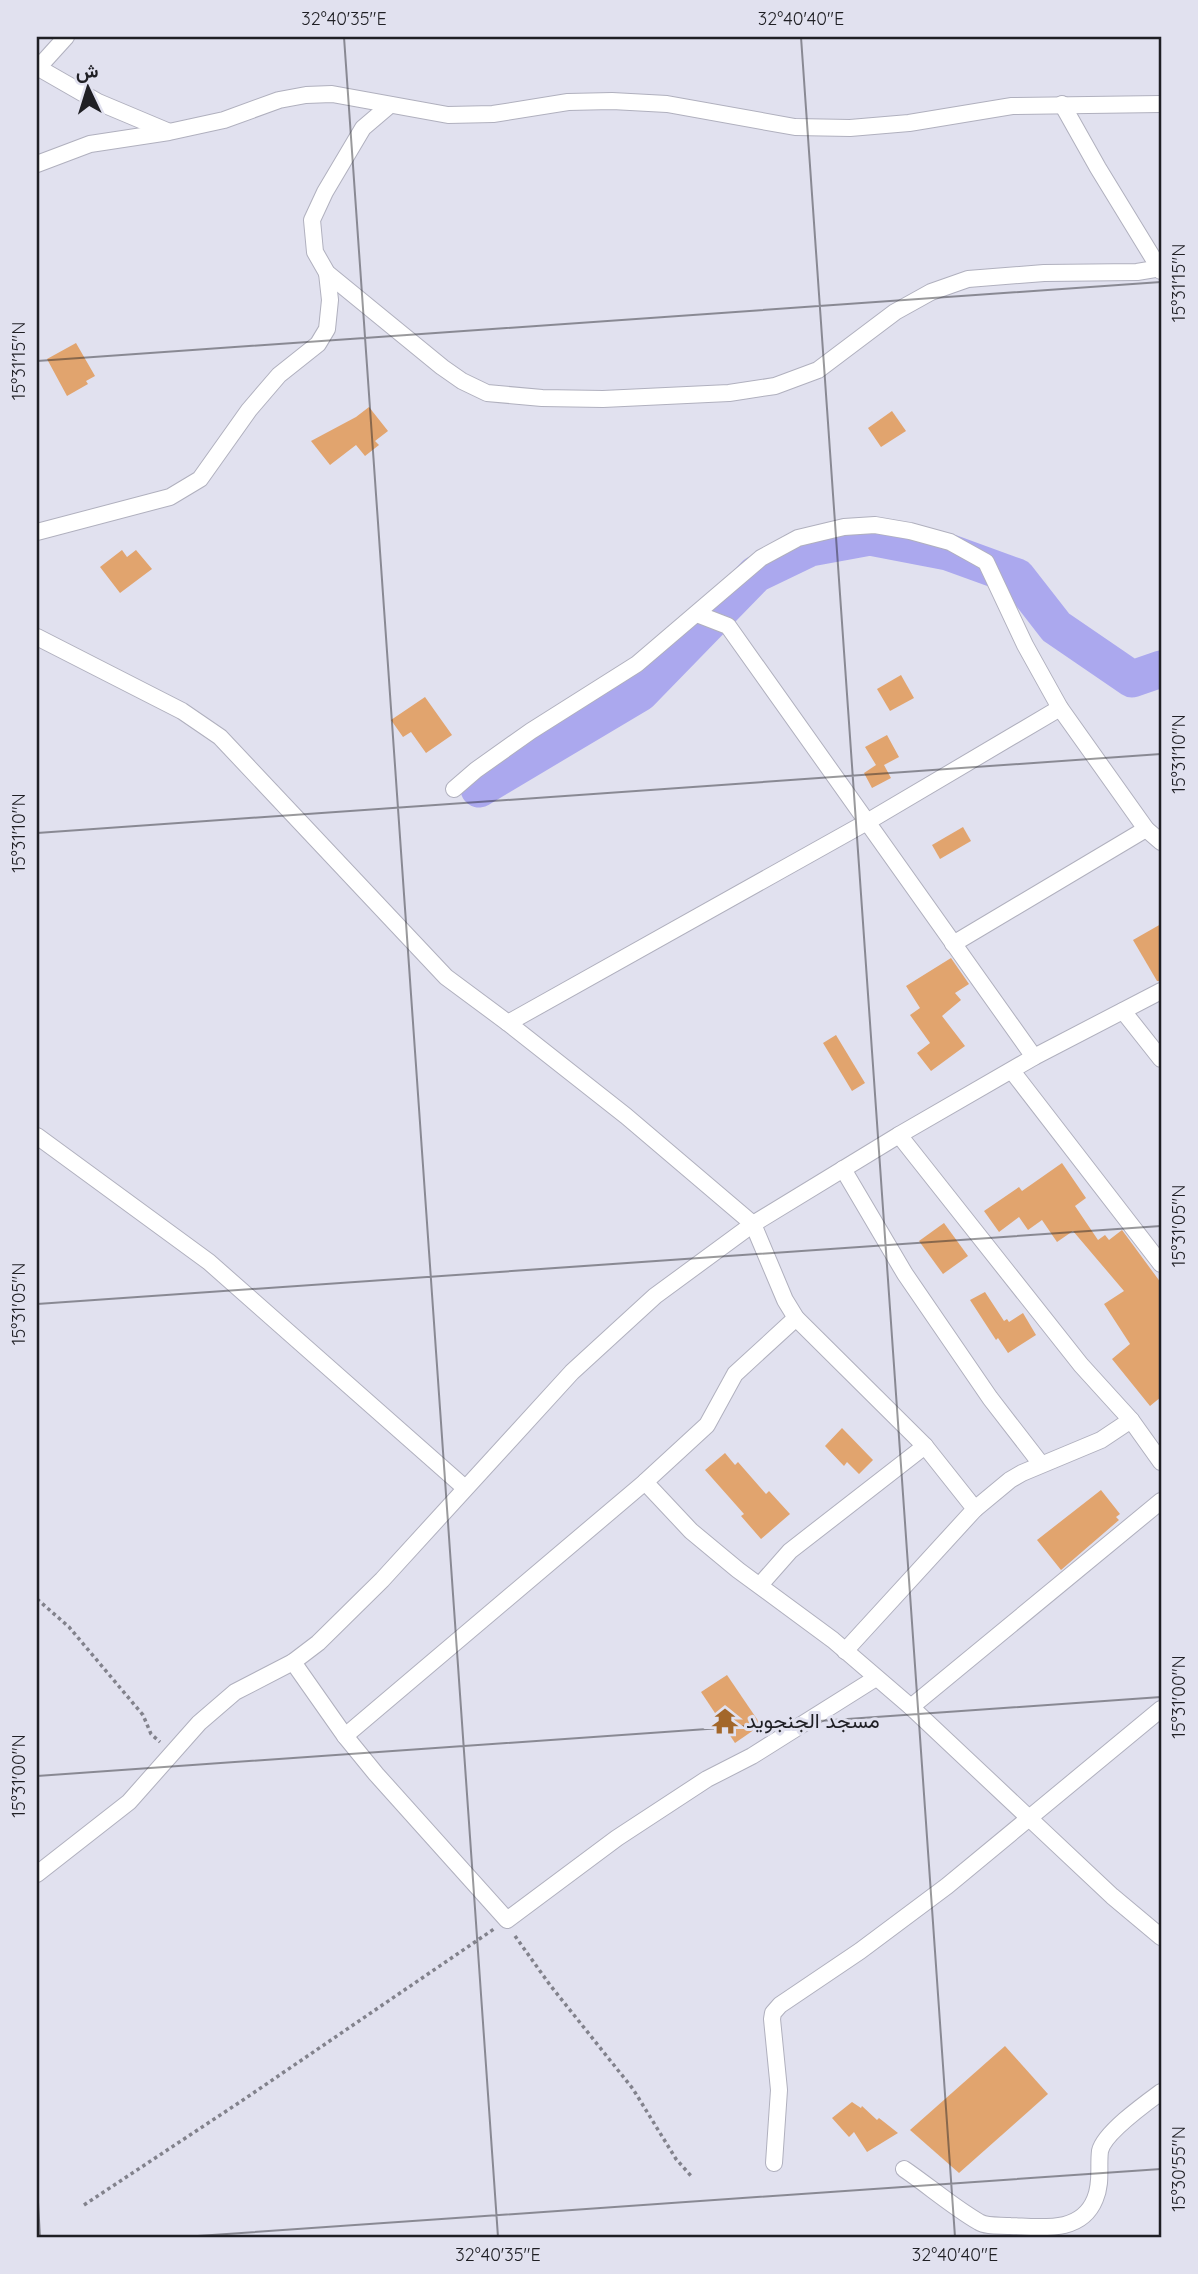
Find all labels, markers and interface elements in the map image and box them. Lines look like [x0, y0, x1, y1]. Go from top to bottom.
text: 32°40'35"E [301, 7, 387, 30]
text: 32°40'40"E [758, 7, 844, 30]
north arrow [52, 52, 122, 122]
text: ش [75, 58, 99, 84]
text: 15°31'15"N [1167, 244, 1190, 322]
text: 15°31'15"N [7, 322, 30, 400]
text: 15°31'10"N [1167, 714, 1190, 794]
text: 15°31'10"N [7, 793, 30, 873]
text: 15°31'05"N [1167, 1185, 1190, 1267]
text: 15°31'05"N [7, 1263, 30, 1345]
text: 15°31'00"N [1167, 1655, 1190, 1739]
temple icon: مسجد الجنجويد [710, 1706, 740, 1736]
place label: مسجد الجنجويد [746, 1707, 880, 1734]
text: 15°31'00"N [7, 1734, 30, 1818]
text: 15°30'55"N [1167, 2126, 1190, 2212]
text: 32°40'35"E [455, 2243, 541, 2266]
text: 32°40'40"E [912, 2243, 998, 2266]

